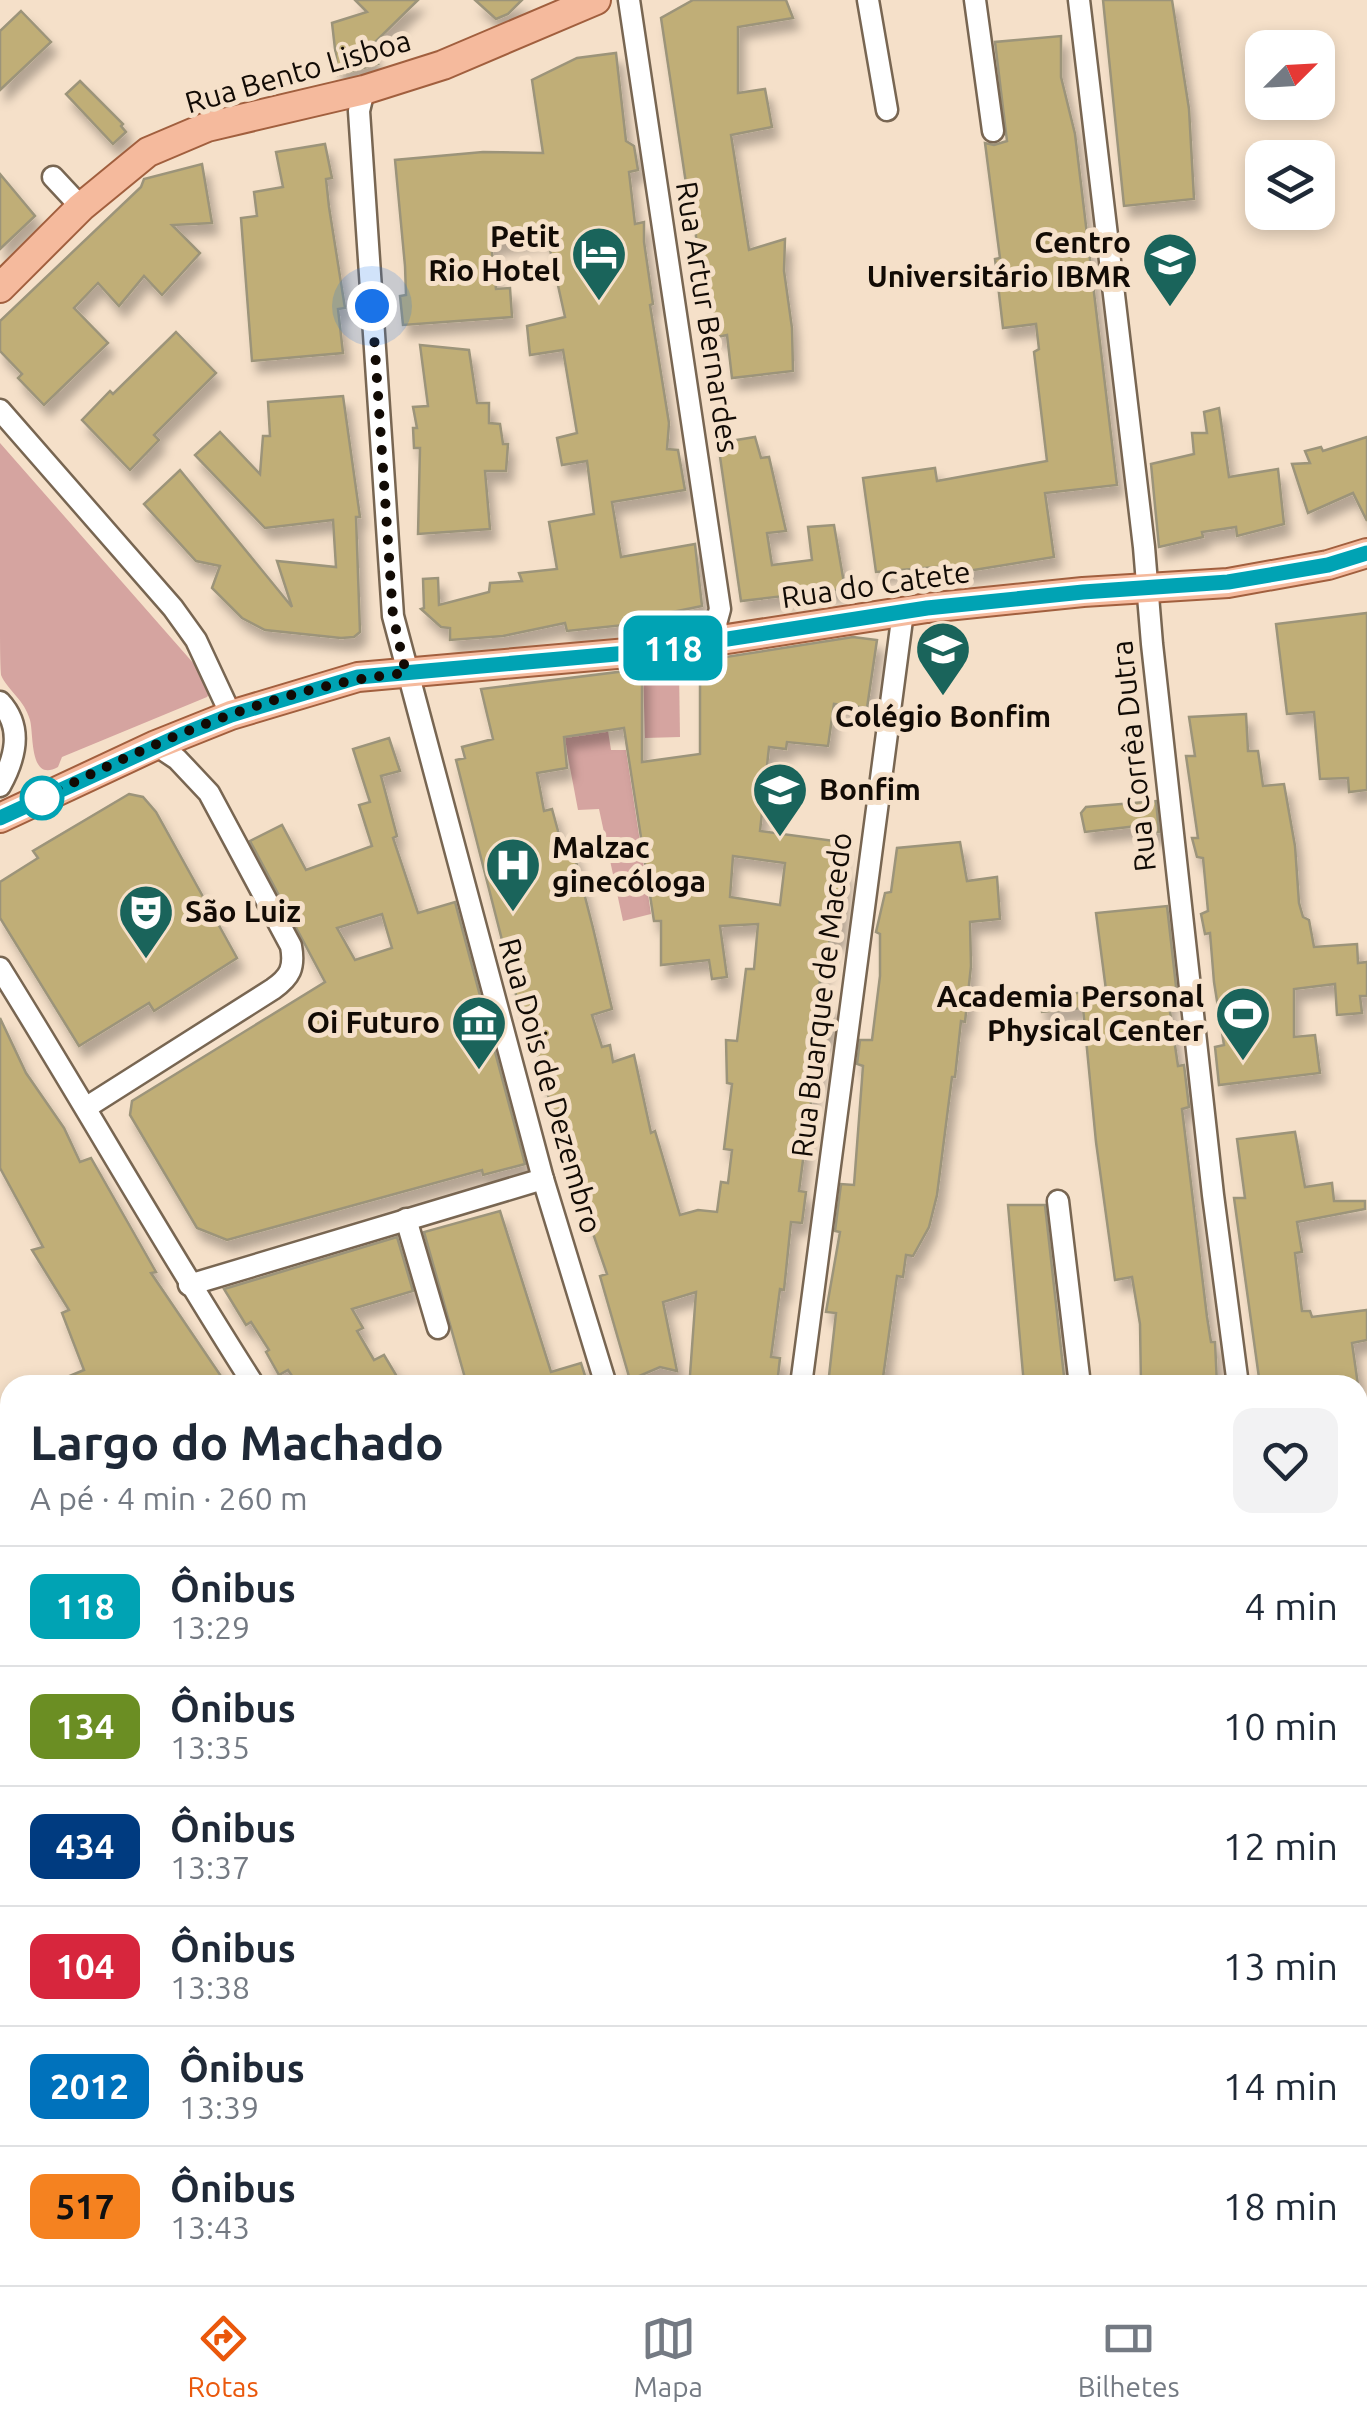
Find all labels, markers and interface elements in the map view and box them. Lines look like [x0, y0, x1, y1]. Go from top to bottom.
street label: Rua Bento Lisboa [181, 23, 414, 120]
north arrow [1245, 30, 1335, 120]
map controls [1245, 30, 1335, 230]
button: layers [1245, 140, 1335, 230]
street label: Rua Artur Bernardes [670, 179, 746, 455]
place label: Petit Rio Hotel [428, 219, 560, 287]
hotel icon: Petit Rio Hotel [569, 224, 629, 303]
place label: Centro Universitário IBMR [867, 225, 1131, 293]
school or university icon: Centro Universitário IBMR [1140, 230, 1200, 309]
your location [347, 281, 397, 331]
street label: Rua do Catete [779, 554, 973, 614]
line badge: 118 [616, 616, 730, 680]
school or university icon: Colégio Bonfim [913, 619, 973, 698]
text: 118 [643, 628, 703, 668]
street label: Rua Corrêa Dutra [1104, 639, 1162, 873]
place label: Colégio Bonfim [835, 699, 1051, 733]
school or university icon: Bonfim [750, 760, 810, 839]
place label: Bonfim [819, 772, 921, 806]
unlabelled marker [21, 777, 63, 819]
place label: Malzac ginecóloga [552, 830, 706, 898]
street label: Rua Buarque de Macedo [784, 830, 858, 1159]
hospital icon: Malzac ginecóloga [483, 835, 543, 914]
theatre icon: São Luiz [116, 882, 176, 961]
place label: São Luiz [185, 894, 301, 928]
street label: Rua Dois de Dezembro [493, 934, 609, 1237]
place label: Academia Personal Physical Center [937, 979, 1205, 1047]
sports icon: Academia Personal Physical Center [1213, 984, 1273, 1063]
museum icon: Oi Futuro [449, 993, 509, 1072]
place label: Oi Futuro [306, 1005, 440, 1039]
button: heart [1233, 1408, 1338, 1513]
text: Largo do Machado [30, 1415, 444, 1469]
text: A pé · 4 min · 260 m [30, 1480, 308, 1516]
text: Ônibus [170, 1567, 296, 1609]
text: 4 min [1244, 1585, 1338, 1627]
text: 118 [55, 1586, 115, 1626]
text: 13:29 [170, 1609, 250, 1645]
text: Ônibus [170, 1687, 296, 1729]
text: 10 min [1223, 1705, 1338, 1747]
text: 134 [55, 1706, 115, 1746]
text: 13:35 [170, 1729, 250, 1765]
text: Ônibus [170, 1807, 296, 1849]
text: 12 min [1223, 1825, 1338, 1867]
text: 434 [55, 1826, 115, 1866]
text: 13:37 [170, 1849, 250, 1885]
text: Ônibus [170, 1927, 296, 1969]
text: 13 min [1223, 1945, 1338, 1987]
text: 104 [55, 1946, 115, 1986]
text: 13:38 [170, 1969, 250, 2005]
text: Ônibus [179, 2047, 305, 2089]
text: 14 min [1223, 2065, 1338, 2107]
text: 2012 [50, 2066, 129, 2106]
text: 13:39 [179, 2089, 259, 2125]
text: Ônibus [170, 2167, 296, 2209]
text: 18 min [1223, 2185, 1338, 2227]
text: 517 [55, 2186, 115, 2226]
text: 13:43 [170, 2209, 250, 2245]
tab: Rotas [187, 2311, 259, 2402]
tab: Mapa [633, 2311, 703, 2402]
tab: Bilhetes [1078, 2311, 1180, 2402]

